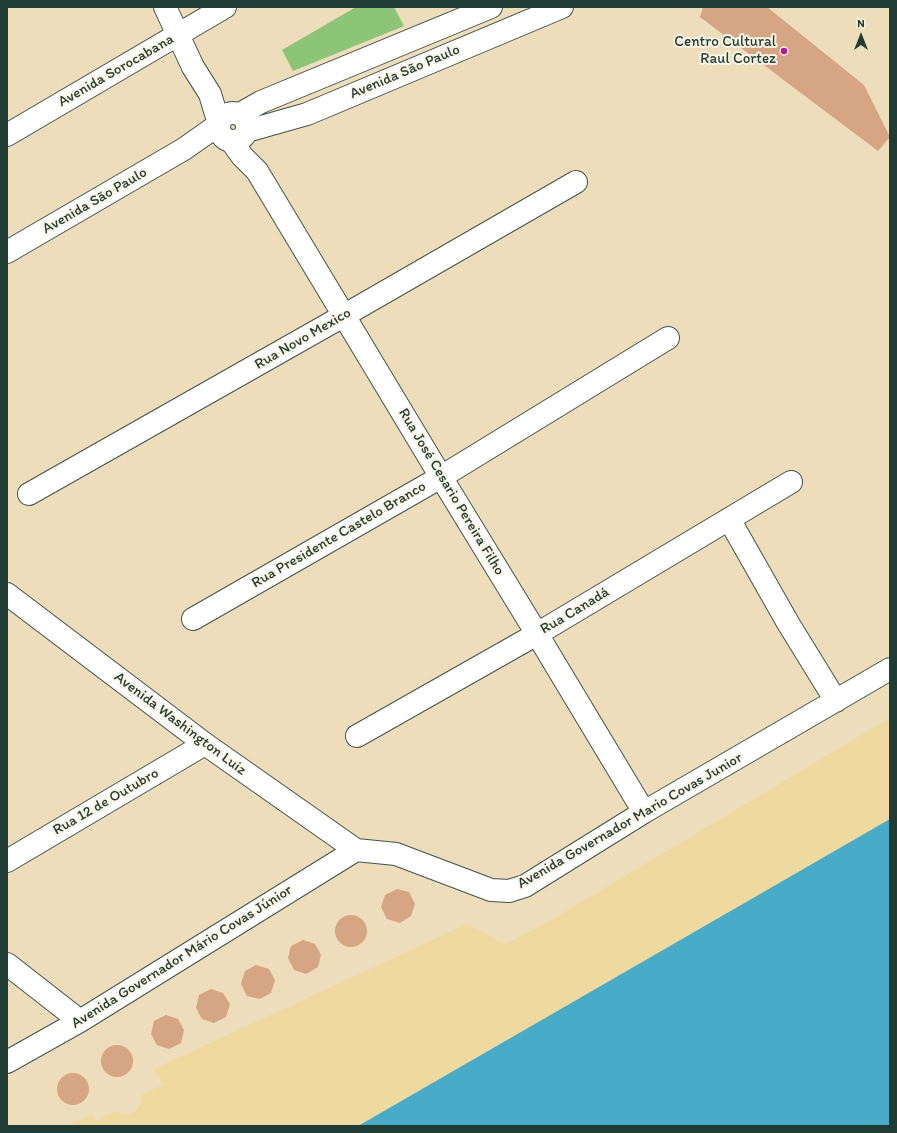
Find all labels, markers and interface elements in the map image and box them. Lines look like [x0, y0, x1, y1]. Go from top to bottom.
north arrow [841, 16, 881, 56]
text: N [857, 17, 865, 30]
street label: Avenida Sorocabana [55, 31, 177, 111]
place label: Centro Cultural Raul Cortez [674, 33, 776, 68]
street label: Avenida São Paulo [347, 41, 463, 103]
marker: Centro Cultural Raul Cortez [779, 46, 789, 56]
street label: Avenida São Paulo [39, 164, 151, 238]
street label: Rua Novo Mexico [252, 304, 354, 374]
street label: Rua José Cesario Pereira Filho [394, 405, 508, 579]
street label: Rua Presidente Castelo Branco [249, 478, 429, 592]
street label: Rua Canadá [537, 583, 613, 639]
street label: Avenida Washington Luiz [110, 668, 250, 780]
street label: Avenida Governador Mario Covas Junior [514, 749, 746, 893]
street label: Rua 12 de Outubro [50, 764, 162, 840]
street label: Avenida Governador Mário Covas Júnior [68, 881, 296, 1033]

